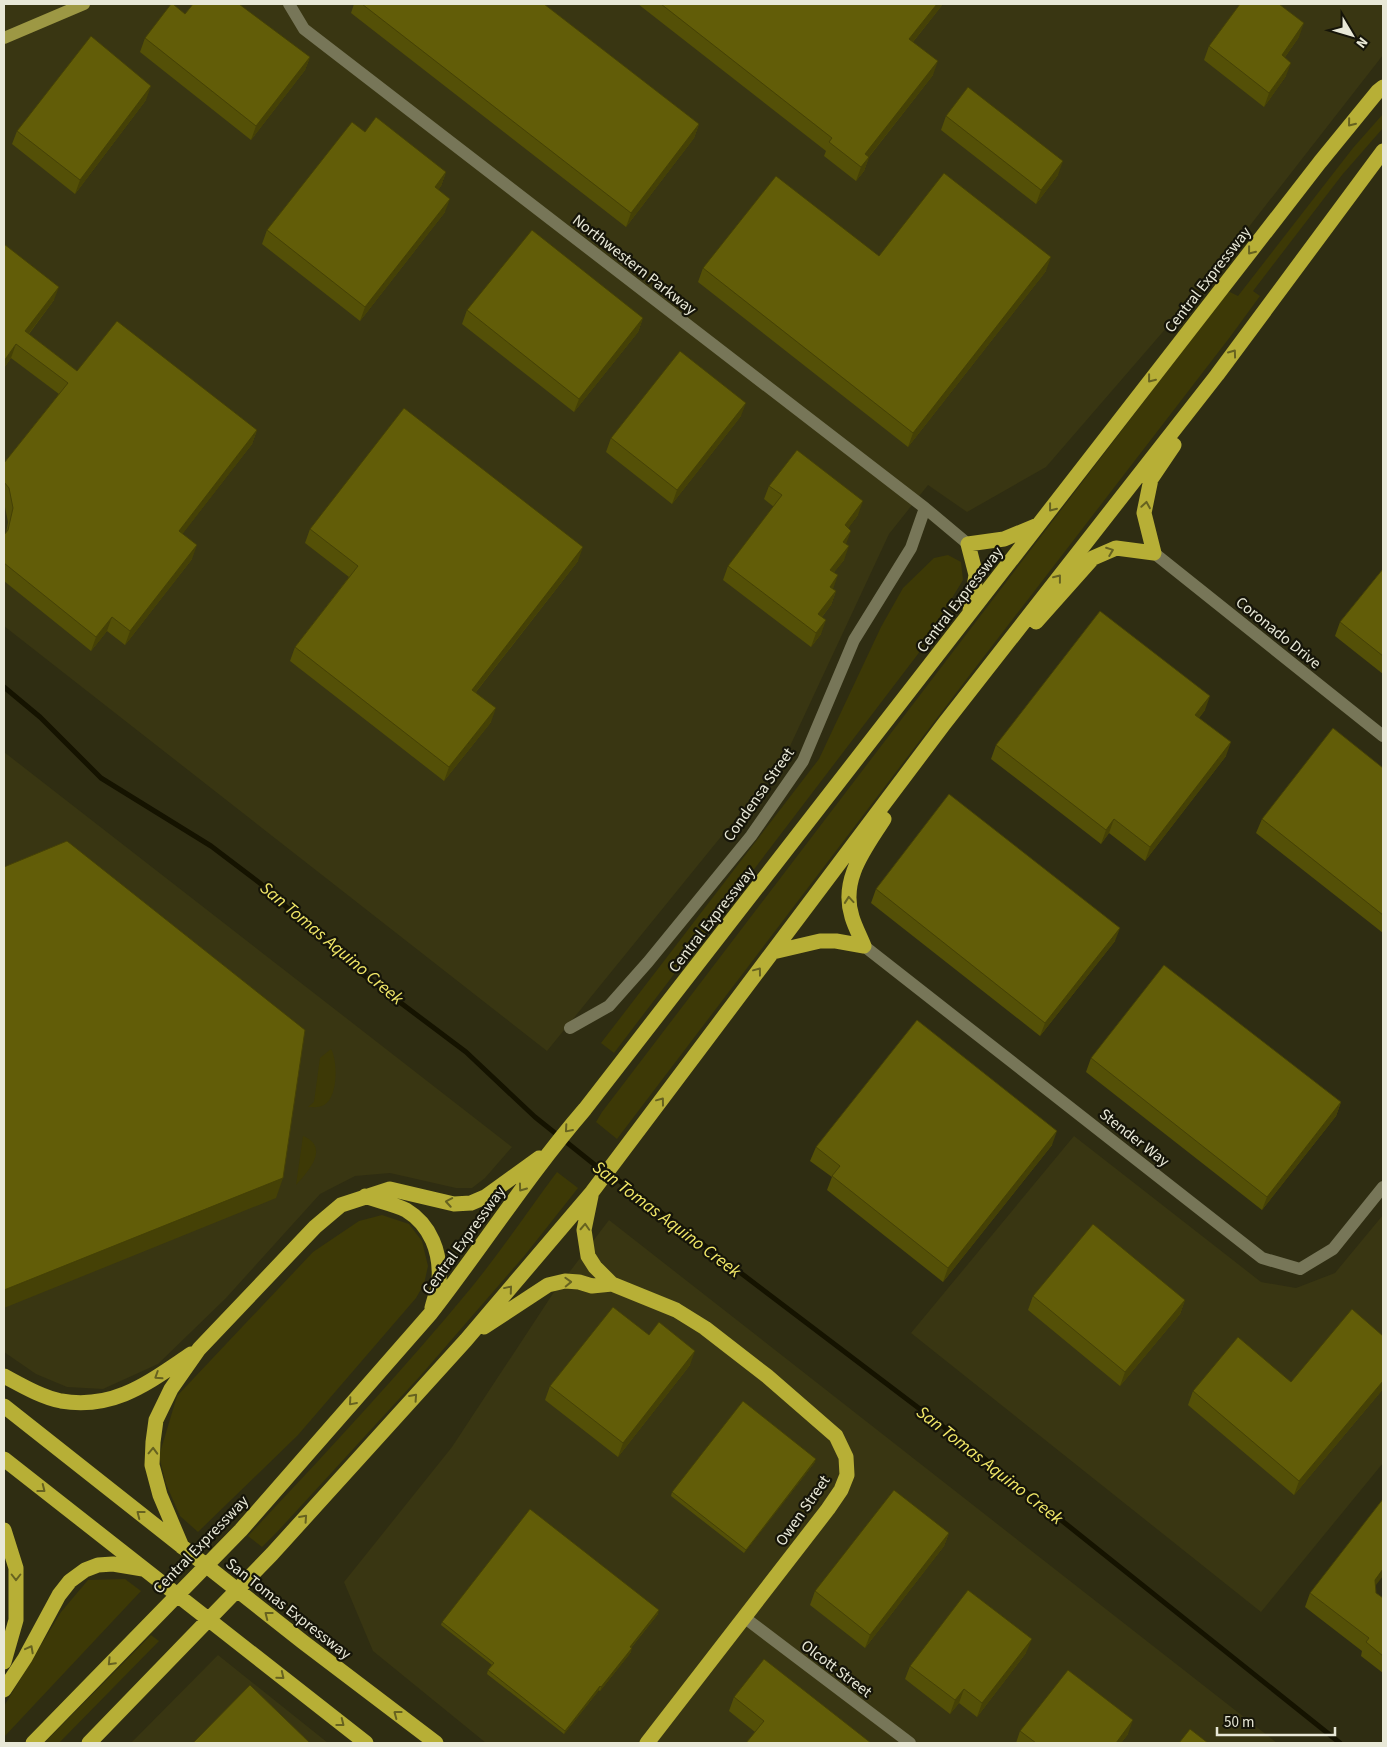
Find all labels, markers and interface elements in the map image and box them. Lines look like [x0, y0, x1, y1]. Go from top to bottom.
north arrow [1327, 10, 1377, 60]
text: N [1351, 33, 1372, 52]
one-way arrow [1349, 117, 1357, 126]
street label: Northwestern Parkway [568, 209, 701, 321]
street label: Central Expressway [1159, 221, 1257, 337]
one-way arrow [1248, 245, 1256, 254]
one-way arrow [1227, 349, 1236, 359]
one-way arrow [1148, 374, 1157, 383]
one-way arrow [1140, 501, 1151, 509]
one-way arrow [1049, 502, 1058, 512]
street label: Central Expressway [911, 541, 1009, 657]
one-way arrow [1105, 547, 1114, 557]
one-way arrow [1053, 575, 1061, 584]
street label: Coronado Drive [1231, 591, 1326, 674]
street label: Condensa Street [718, 743, 800, 846]
street label: Central Expressway [663, 861, 761, 977]
water label: San Tomas Aquino Creek [255, 876, 409, 1011]
one-way arrow [844, 895, 855, 903]
one-way arrow [752, 967, 761, 977]
one-way arrow [655, 1098, 664, 1107]
street label: Stender Way [1095, 1103, 1174, 1172]
one-way arrow [565, 1123, 574, 1132]
water label: San Tomas Aquino Creek [587, 1155, 747, 1284]
street label: Central Expressway [417, 1181, 511, 1299]
one-way arrow [520, 1182, 528, 1191]
one-way arrow [445, 1197, 453, 1208]
one-way arrow [580, 1223, 591, 1231]
one-way arrow [564, 1277, 572, 1288]
one-way arrow [503, 1286, 512, 1295]
one-way arrow [154, 1370, 163, 1379]
one-way arrow [408, 1394, 417, 1403]
one-way arrow [349, 1397, 358, 1406]
water label: San Tomas Aquino Creek [911, 1400, 1069, 1531]
one-way arrow [147, 1446, 158, 1454]
street label: Owen Street [770, 1470, 836, 1550]
one-way arrow [36, 1483, 45, 1491]
street label: Central Expressway [148, 1490, 254, 1599]
one-way arrow [137, 1511, 146, 1520]
one-way arrow [299, 1514, 308, 1523]
street label: San Tomas Expressway [221, 1553, 356, 1665]
one-way arrow [11, 1574, 21, 1581]
one-way arrow [265, 1612, 274, 1620]
street label: Olcott Street [796, 1635, 877, 1703]
one-way arrow [24, 1645, 34, 1654]
one-way arrow [108, 1656, 117, 1665]
one-way arrow [275, 1670, 284, 1679]
scale bar [1217, 1704, 1334, 1736]
one-way arrow [394, 1711, 403, 1719]
text: 50 m [1224, 1712, 1254, 1733]
one-way arrow [335, 1718, 344, 1726]

